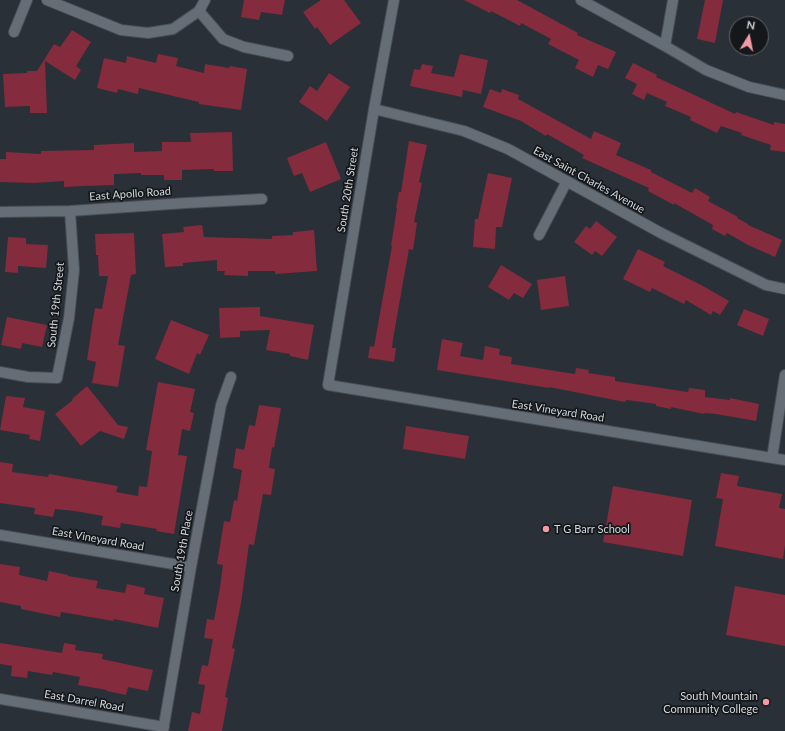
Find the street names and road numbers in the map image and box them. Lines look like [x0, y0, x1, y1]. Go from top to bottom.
street label: East Saint Charles Avenue [531, 144, 647, 216]
street label: South 20th Street [335, 147, 361, 233]
street label: East Apollo Road [89, 185, 171, 203]
street label: South 19th Street [45, 262, 67, 348]
street label: East Vineyard Road [511, 397, 605, 425]
street label: South 19th Place [168, 509, 196, 593]
street label: East Vineyard Road [51, 524, 145, 554]
street label: East Darrel Road [43, 688, 125, 714]

